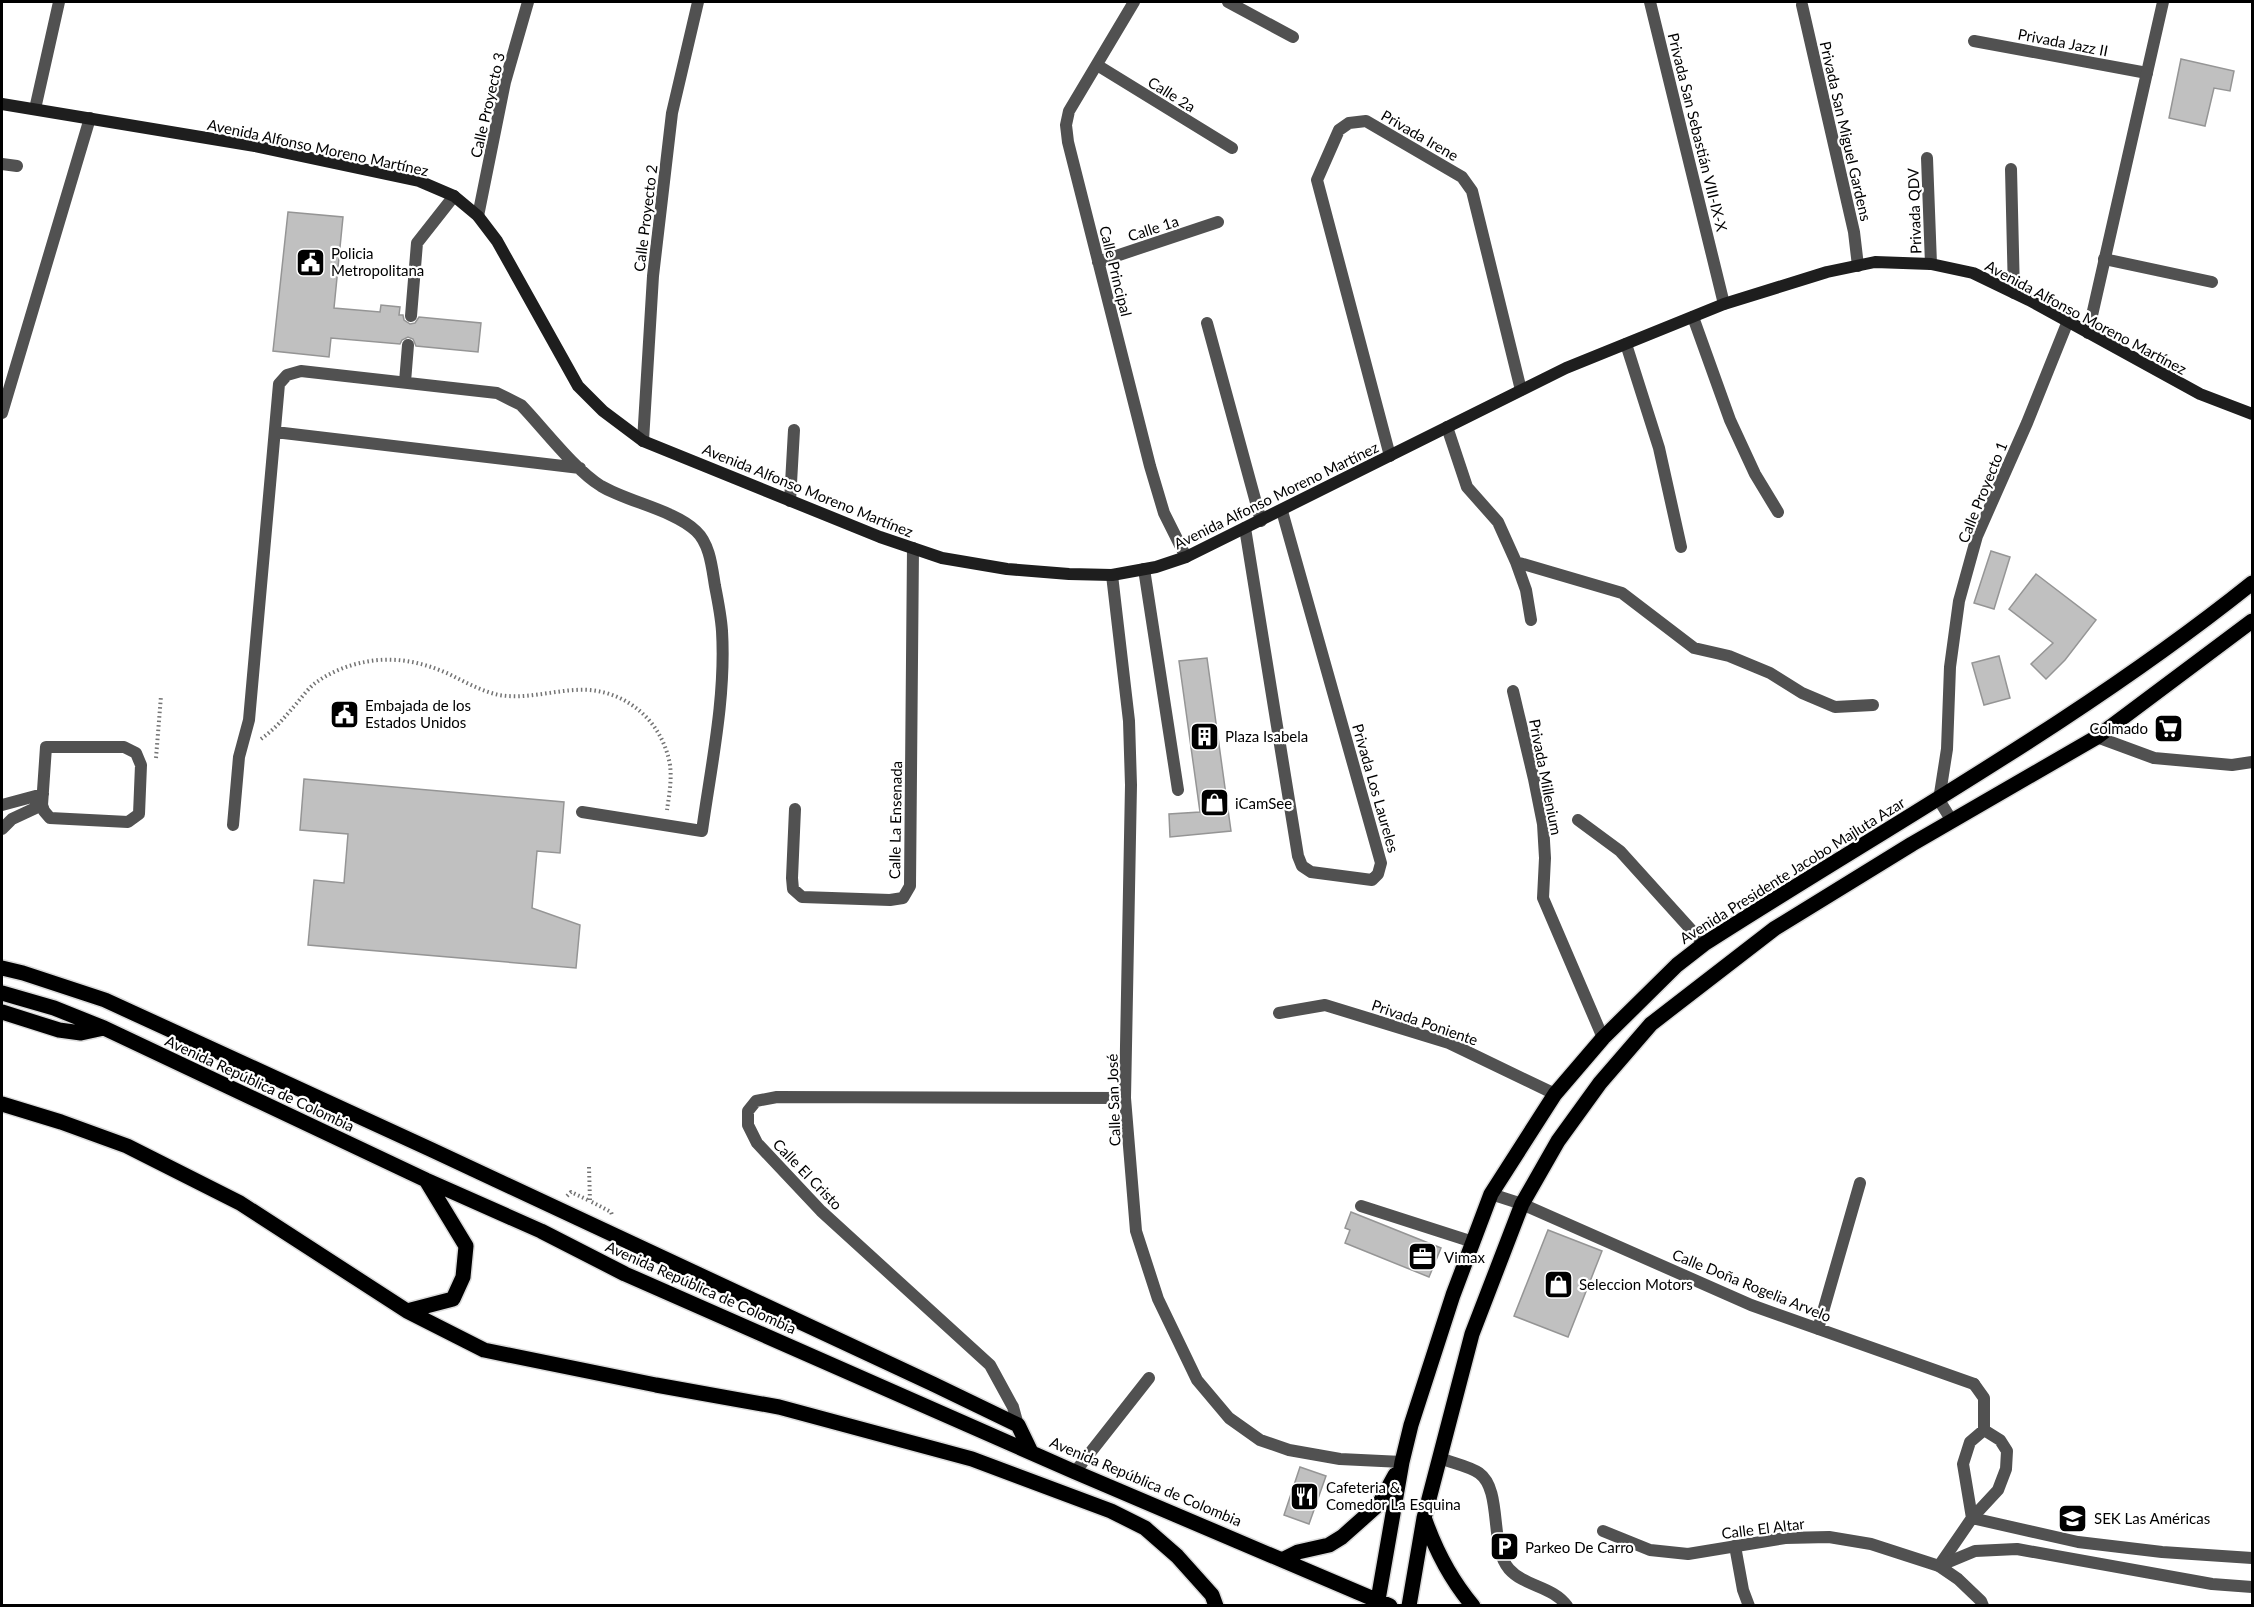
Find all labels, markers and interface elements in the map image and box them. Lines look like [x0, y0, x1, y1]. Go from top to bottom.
street label: Privada Jazz II [2016, 24, 2110, 60]
street label: Privada San Sebastián VIII-IX-X [1665, 31, 1731, 233]
street label: Privada San Miguel Gardens [1817, 39, 1875, 223]
street label: Calle Proyecto 3 [466, 51, 508, 159]
street label: Calle 2a [1145, 72, 1199, 116]
street label: Privada Irene [1378, 106, 1462, 164]
street label: Avenida Alfonso Moreno Martínez [206, 115, 430, 179]
street label: Calle Proyecto 2 [630, 164, 660, 272]
street label: Privada QDV [1903, 167, 1924, 254]
street label: Calle 1a [1125, 211, 1181, 245]
street label: Calle Principal [1096, 224, 1136, 318]
place label: Policia Metropolitana [331, 244, 424, 279]
public building icon: Policia Metropolitana [294, 246, 326, 278]
street label: Avenida Alfonso Moreno Martínez [1982, 256, 2190, 378]
street label: Avenida Alfonso Moreno Martínez [1171, 437, 1381, 553]
street label: Avenida Alfonso Moreno Martínez [700, 439, 916, 541]
street label: Calle Proyecto 1 [1954, 439, 2010, 545]
place label: Embajada de los Estados Unidos [365, 696, 471, 731]
public building icon: Embajada de los Estados Unidos [328, 698, 360, 730]
supermarket icon: Colmado [2153, 712, 2185, 744]
street label: Privada Millenium [1526, 717, 1566, 837]
place label: Colmado [2089, 719, 2148, 737]
building icon: Plaza Isabela [1188, 720, 1220, 752]
street label: Privada Los Laureles [1349, 721, 1403, 855]
place label: Plaza Isabela [1225, 727, 1308, 745]
street label: Calle La Ensenada [885, 761, 905, 879]
shop icon: iCamSee [1198, 787, 1230, 819]
street label: Avenida Presidente Jacobo Majluta Azar [1676, 793, 1908, 947]
place label: iCamSee [1235, 794, 1292, 812]
street label: Privada Poniente [1370, 995, 1481, 1049]
street label: Avenida República de Colombia [163, 1031, 357, 1135]
street label: Calle San José [1102, 1053, 1124, 1147]
street label: Calle El Cristo [770, 1135, 846, 1213]
street label: Avenida República de Colombia [603, 1237, 799, 1337]
office icon: Vimax [1407, 1241, 1439, 1273]
street label: Calle Doña Rogelia Arvelo [1670, 1245, 1834, 1325]
place label: Vimax [1444, 1248, 1486, 1266]
shop icon: Seleccion Motors [1542, 1268, 1574, 1300]
place label: Seleccion Motors [1579, 1275, 1693, 1293]
street label: Avenida República de Colombia [1047, 1432, 1245, 1530]
place label: Cafeteria & Comedor La Esquina [1326, 1478, 1461, 1513]
restaurant icon: Cafeteria & Comedor La Esquina [1289, 1480, 1321, 1512]
school or university icon: SEK Las Américas [2057, 1502, 2089, 1534]
place label: SEK Las Américas [2094, 1509, 2210, 1527]
street label: Calle El Altar [1720, 1514, 1806, 1542]
parking icon: Parkeo De Carro [1488, 1531, 1520, 1563]
place label: Parkeo De Carro [1525, 1538, 1634, 1556]

